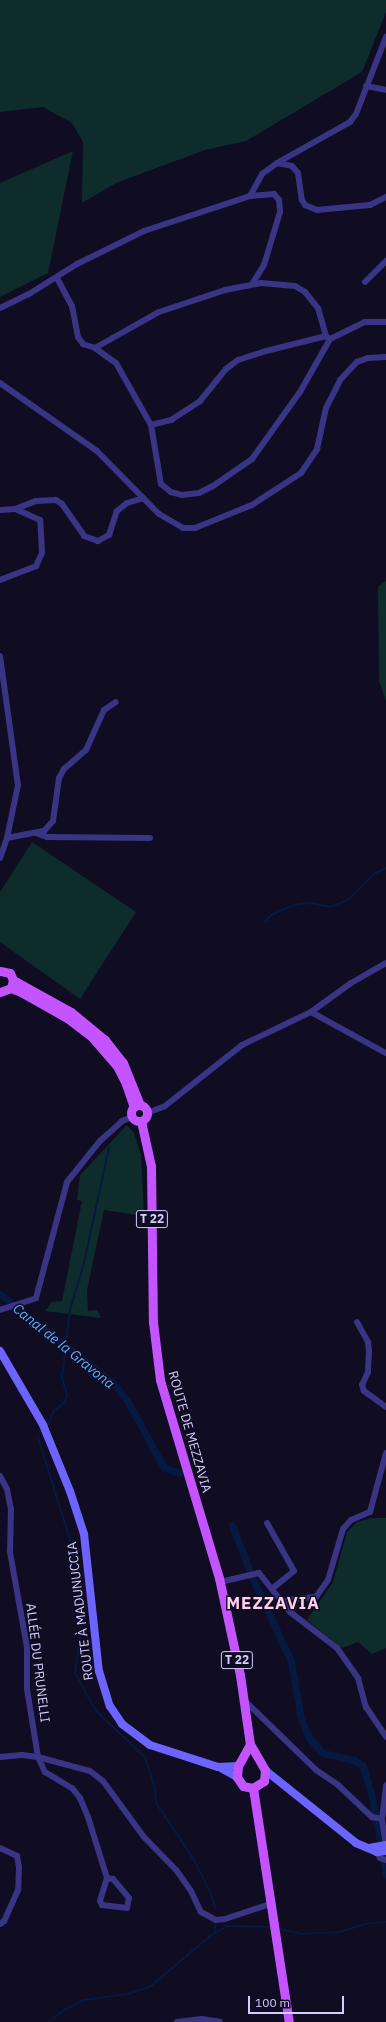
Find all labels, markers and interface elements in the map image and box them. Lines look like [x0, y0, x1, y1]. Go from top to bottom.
road number: T 22 [135, 1209, 169, 1229]
water label: Canal de la Gravona [10, 1300, 118, 1392]
street label: ROUTE DE MEZZAVIA [164, 1369, 214, 1495]
street label: ROUTE À MADUNUCCIA [65, 1541, 97, 1681]
district label: MEZZAVIA [226, 1594, 320, 1614]
street label: ALLÉE DU PRUNELLI [22, 1602, 52, 1724]
road number: T 22 [220, 1650, 254, 1670]
scale bar [250, 1988, 346, 2014]
text: 100 m [255, 1995, 290, 2010]

